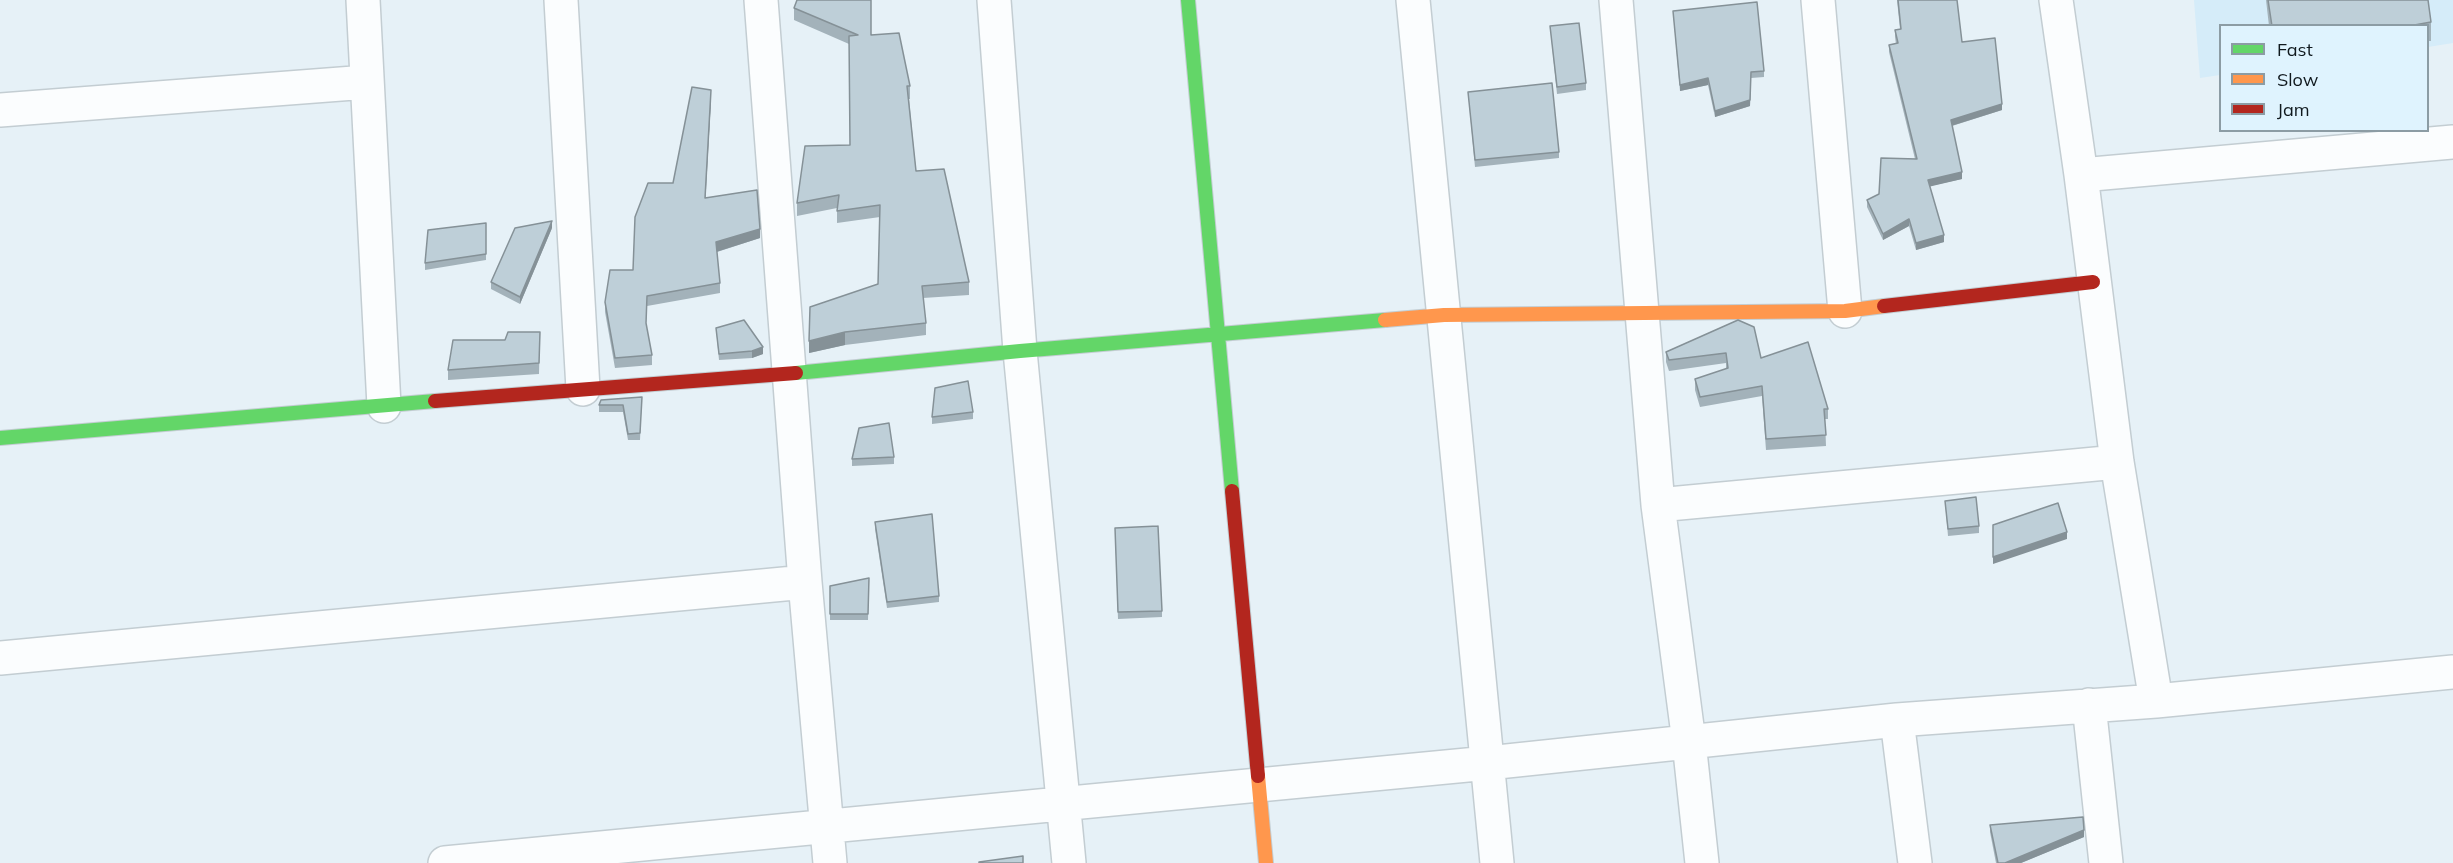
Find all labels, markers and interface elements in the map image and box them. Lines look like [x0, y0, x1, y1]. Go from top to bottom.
legend [2219, 24, 2429, 132]
text: Fast [2277, 38, 2313, 61]
text: Slow [2277, 68, 2318, 91]
text: Jam [2277, 98, 2310, 121]

